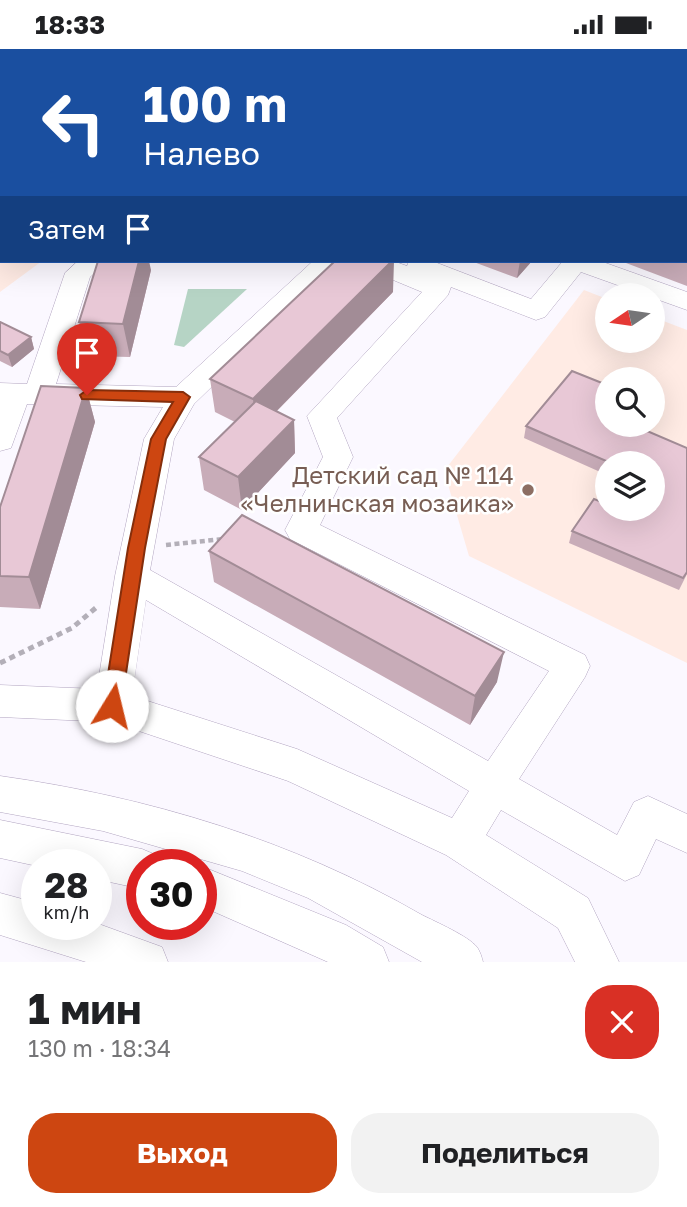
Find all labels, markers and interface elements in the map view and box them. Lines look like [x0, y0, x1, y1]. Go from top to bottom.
text: 18:33 [35, 9, 105, 40]
text: 100 m [143, 74, 287, 133]
icon: left [28, 77, 119, 168]
text: Налево [143, 134, 260, 172]
icon: arrive [119, 210, 157, 248]
text: Затем [28, 214, 105, 245]
north arrow [595, 283, 665, 353]
map controls [595, 283, 665, 521]
pin [57, 323, 117, 395]
icon: arrive [68, 334, 106, 372]
button: search [595, 367, 665, 437]
button: layers [595, 451, 665, 521]
place label: Детский сад № 114 «Челнинская мозаика» [240, 460, 514, 517]
marker: Детский сад № 114 «Челнинская мозаика» [520, 482, 536, 498]
position arrow [75, 669, 149, 743]
speed limit sign: 30 [126, 849, 217, 940]
text: 28 [45, 864, 88, 906]
text: km/h [44, 901, 89, 923]
text: 1 мин [28, 983, 142, 1033]
button: close [585, 985, 659, 1059]
text: 130 m · 18:34 [28, 1034, 171, 1062]
button: Выход [28, 1113, 337, 1193]
button: Поделиться [351, 1113, 659, 1193]

